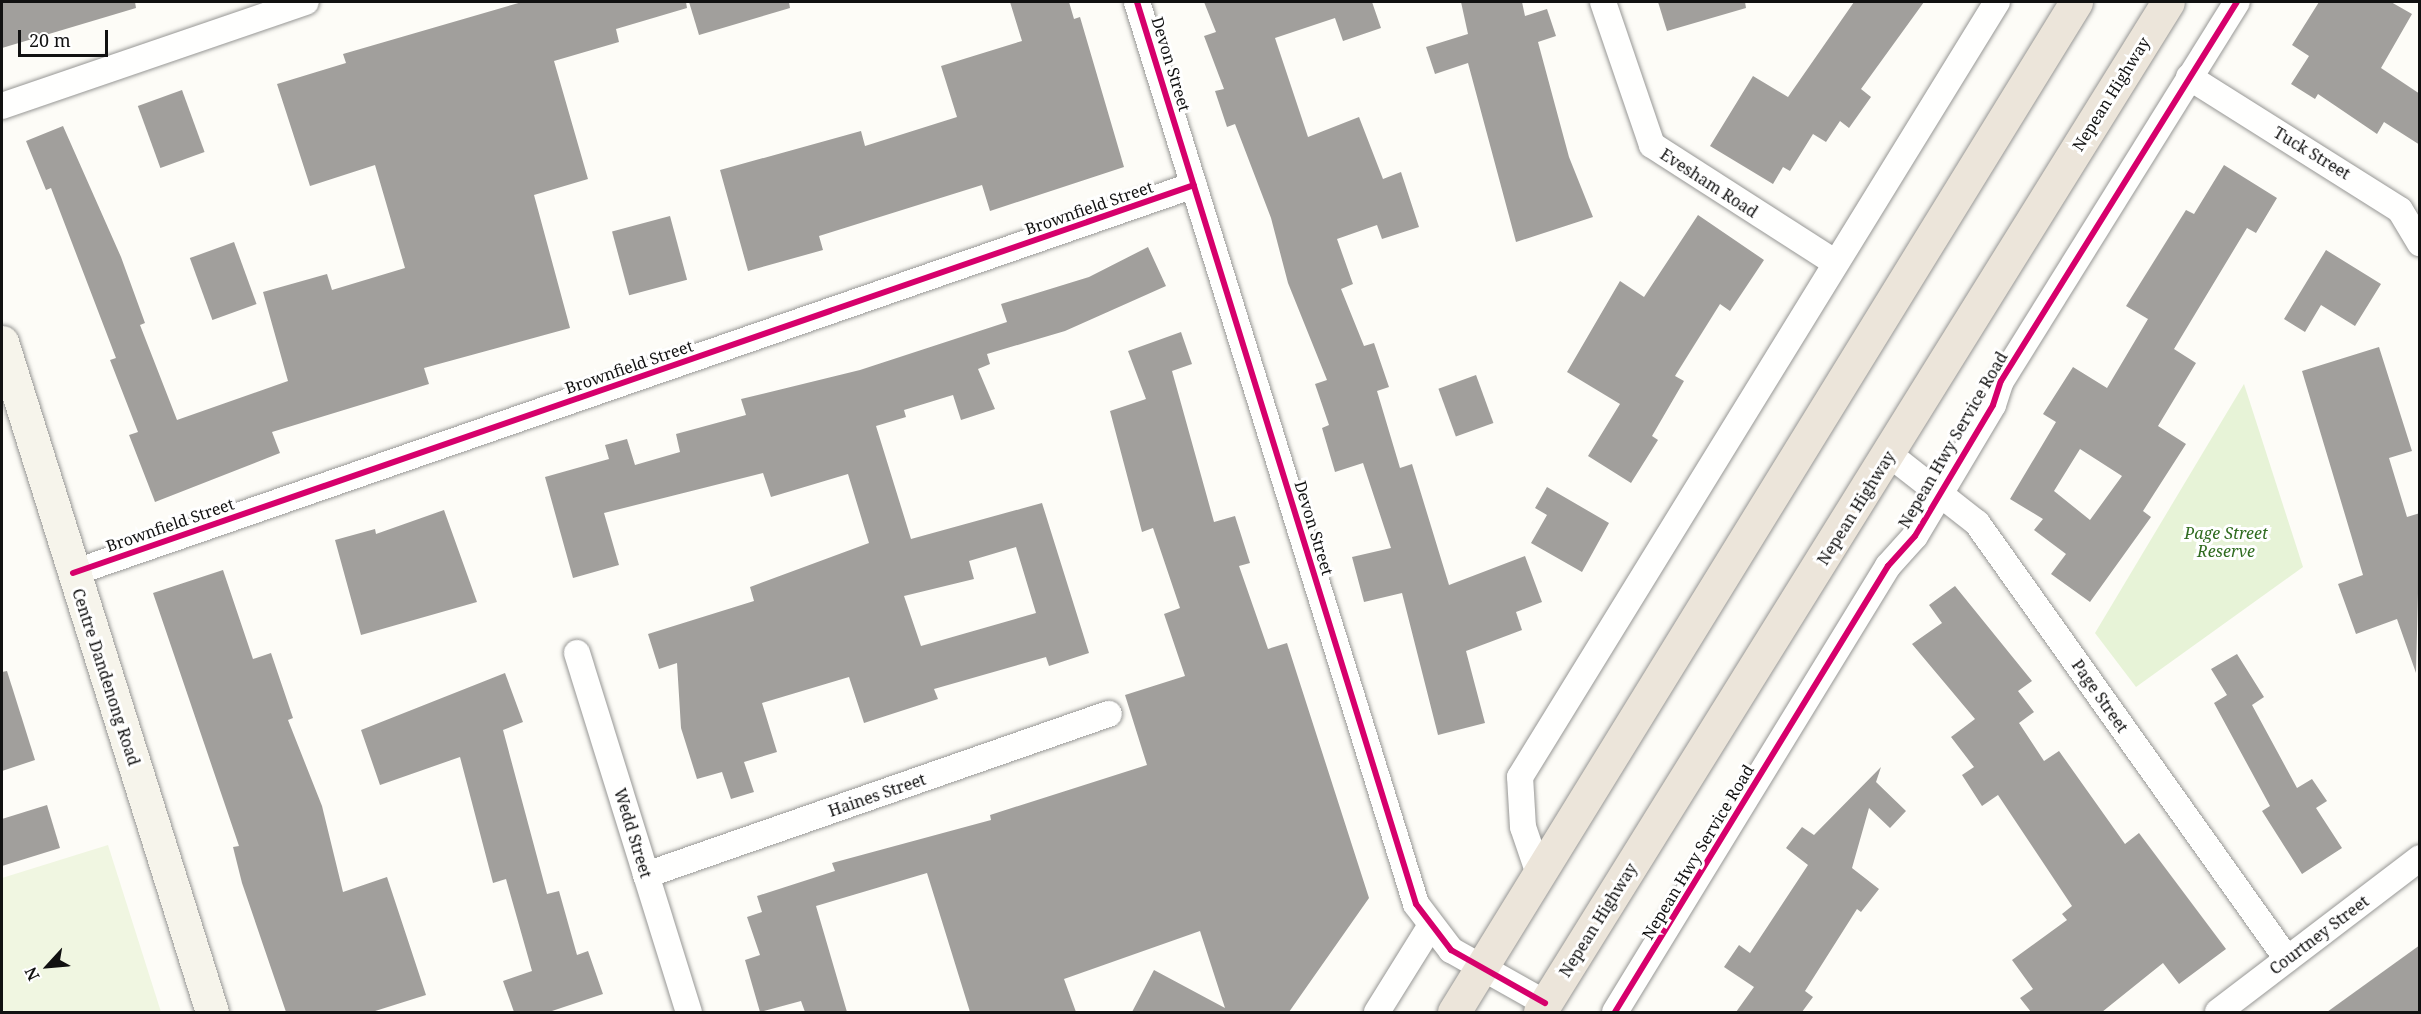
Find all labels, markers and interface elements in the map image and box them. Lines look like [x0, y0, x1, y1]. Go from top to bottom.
street label: Devon Street [1148, 14, 1194, 114]
scale bar [21, 18, 111, 56]
text: 20 m [29, 28, 71, 52]
street label: Nepean Highway [2068, 33, 2154, 155]
street label: Tuck Street [2270, 123, 2354, 183]
street label: Evesham Road [1657, 144, 1761, 222]
street label: Brownfield Street [1022, 177, 1156, 239]
street label: Brownfield Street [562, 336, 696, 398]
street label: Nepean Hwy Service Road [1895, 348, 2011, 532]
street label: Nepean Highway [1813, 447, 1899, 569]
street label: Devon Street [1291, 478, 1337, 578]
street label: Brownfield Street [103, 494, 237, 556]
park label: Page Street Reserve [2184, 523, 2268, 561]
street label: Centre Dandenong Road [68, 586, 144, 768]
street label: Page Street [2068, 656, 2132, 736]
street label: Nepean Hwy Service Road [1638, 761, 1758, 943]
street label: Haines Street [826, 769, 928, 821]
street label: Wedd Street [610, 786, 656, 880]
street label: Nepean Highway [1555, 859, 1641, 981]
street label: Courtney Street [2266, 891, 2372, 979]
north arrow [18, 936, 78, 996]
text: N [19, 963, 44, 984]

